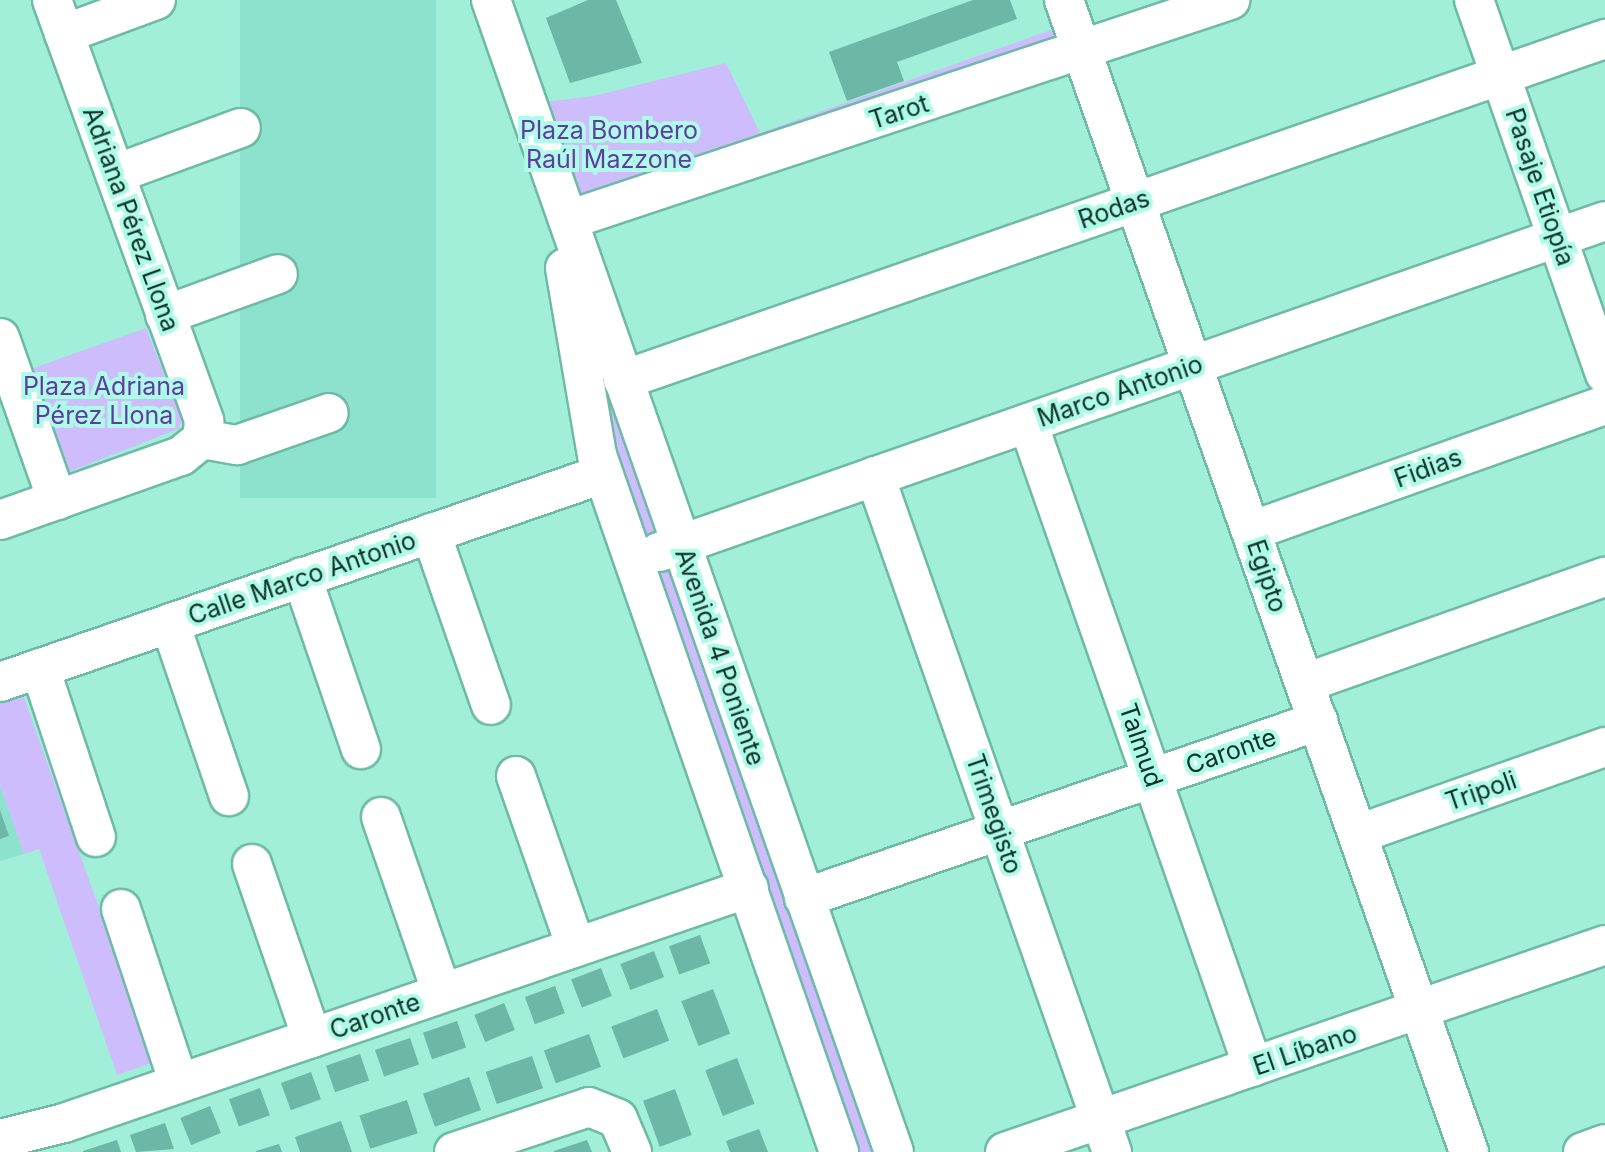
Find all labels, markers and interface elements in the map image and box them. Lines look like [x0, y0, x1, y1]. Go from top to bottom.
street label: Tarot [866, 88, 932, 136]
street label: Adriana Pérez Llona [76, 103, 186, 335]
street label: Pasaje Etiopía [1499, 104, 1581, 270]
park label: Plaza Bombero Raúl Mazzone [520, 116, 698, 175]
street label: Rodas [1074, 183, 1154, 235]
street label: Marco Antonio [1033, 349, 1207, 433]
park label: Plaza Adriana Pérez Llona [23, 372, 185, 431]
street label: Fidias [1390, 442, 1466, 494]
street label: Calle Marco Antonio [184, 525, 420, 631]
street label: Egipto [1241, 536, 1293, 616]
street label: Avenida 4 Poniente [669, 545, 771, 769]
street label: Talmud [1113, 699, 1169, 791]
street label: Caronte [1182, 722, 1280, 780]
street label: Trimegisto [960, 750, 1028, 878]
street label: Tripoli [1442, 765, 1520, 817]
street label: Caronte [326, 987, 424, 1045]
street label: El Líbano [1249, 1018, 1361, 1082]

